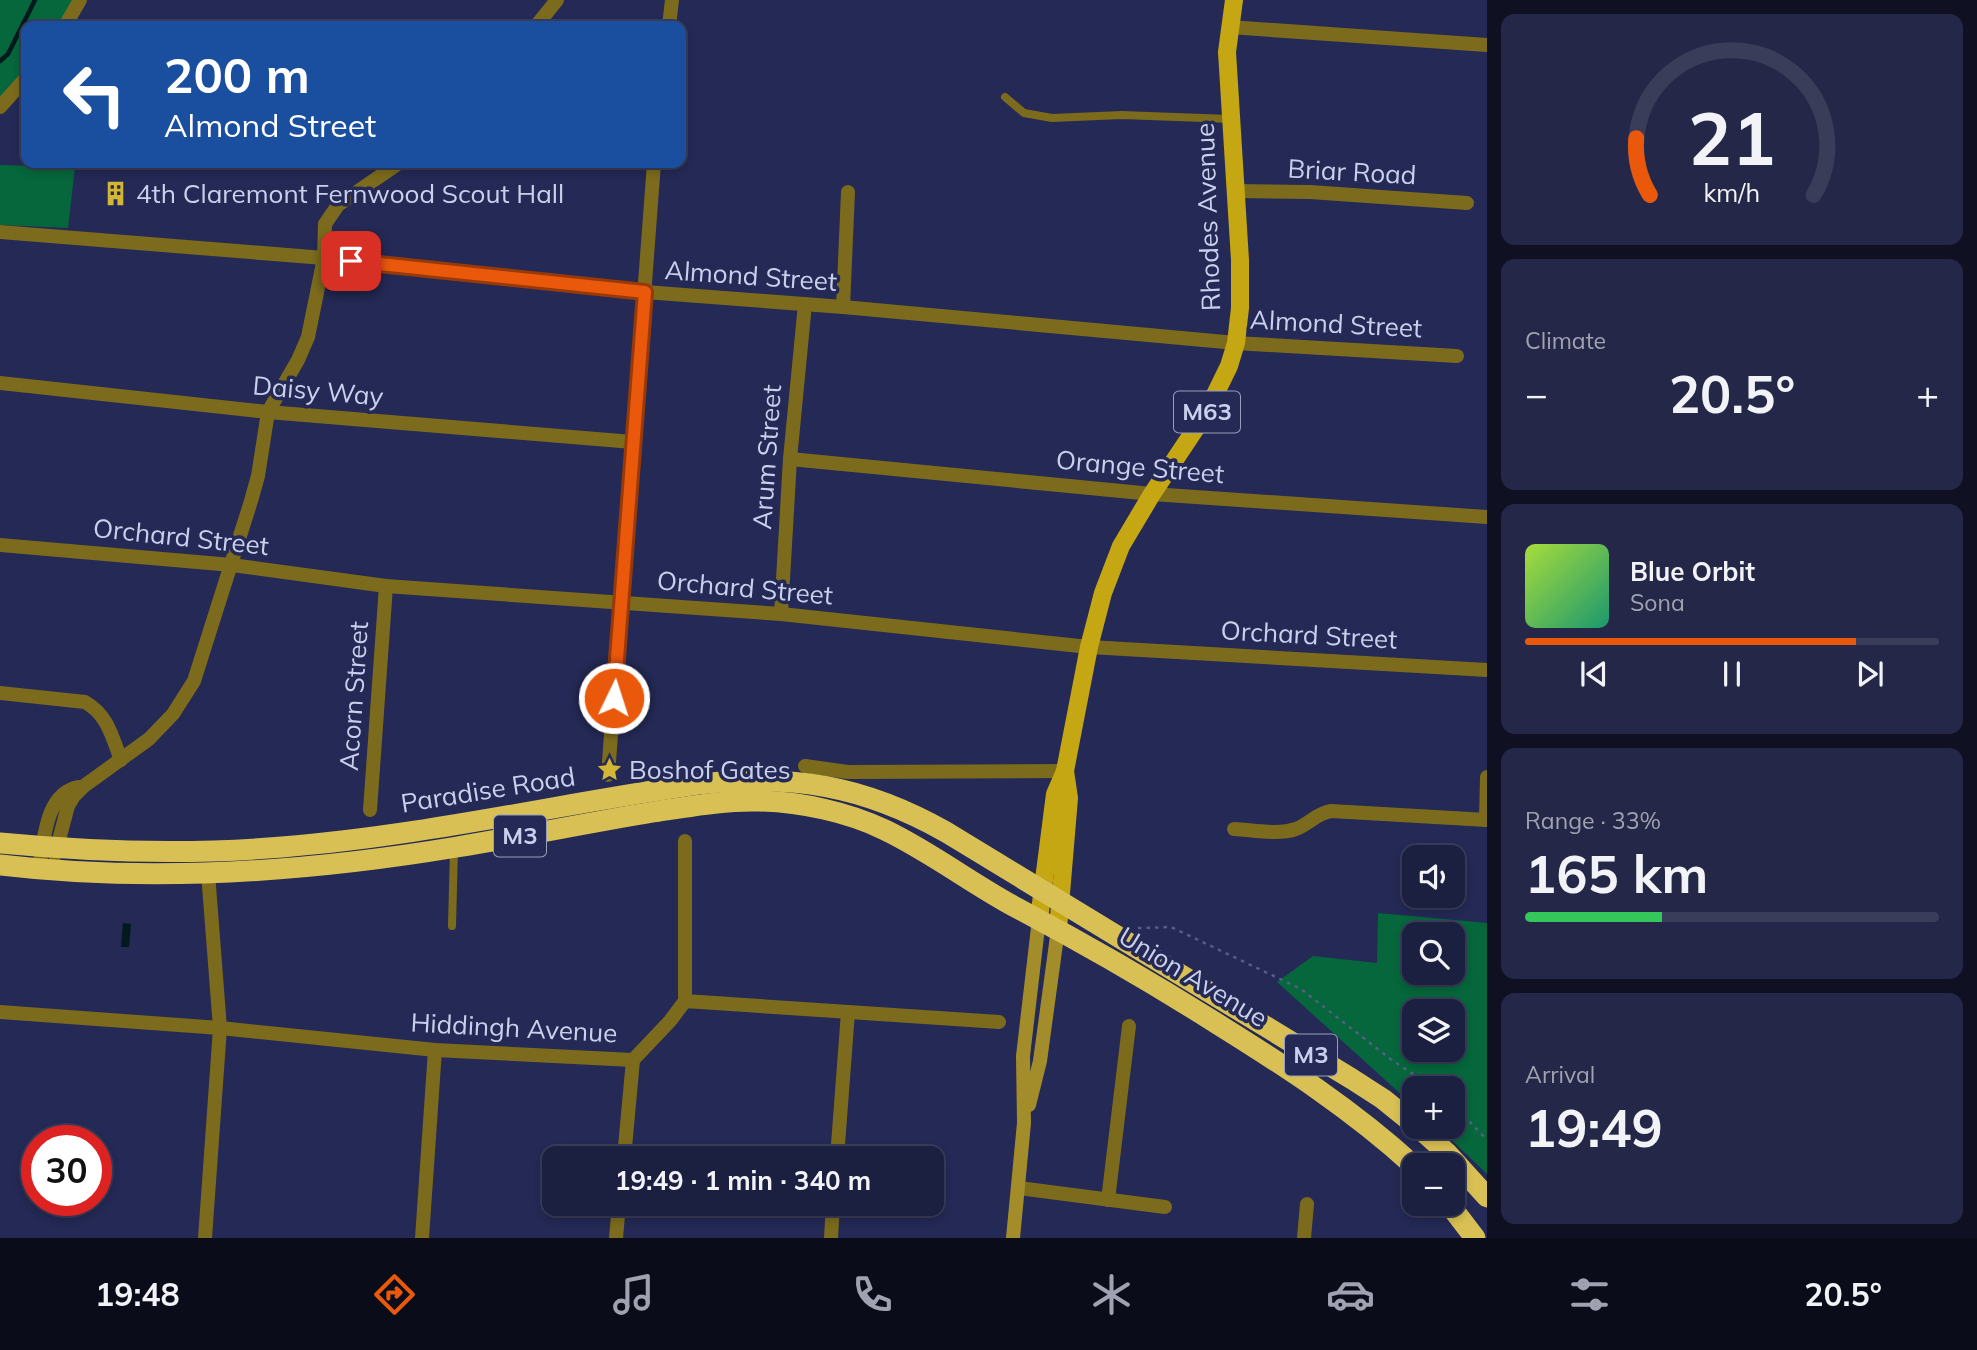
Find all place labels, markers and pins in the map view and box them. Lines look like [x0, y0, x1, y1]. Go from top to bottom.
place label: 4th Claremont Fernwood Scout Hall [136, 177, 564, 210]
building icon: 4th Claremont Fernwood Scout Hall [102, 180, 130, 208]
pin [321, 231, 381, 291]
place label: Boshof Gates [629, 753, 791, 786]
place icon: Boshof Gates [595, 756, 623, 784]

